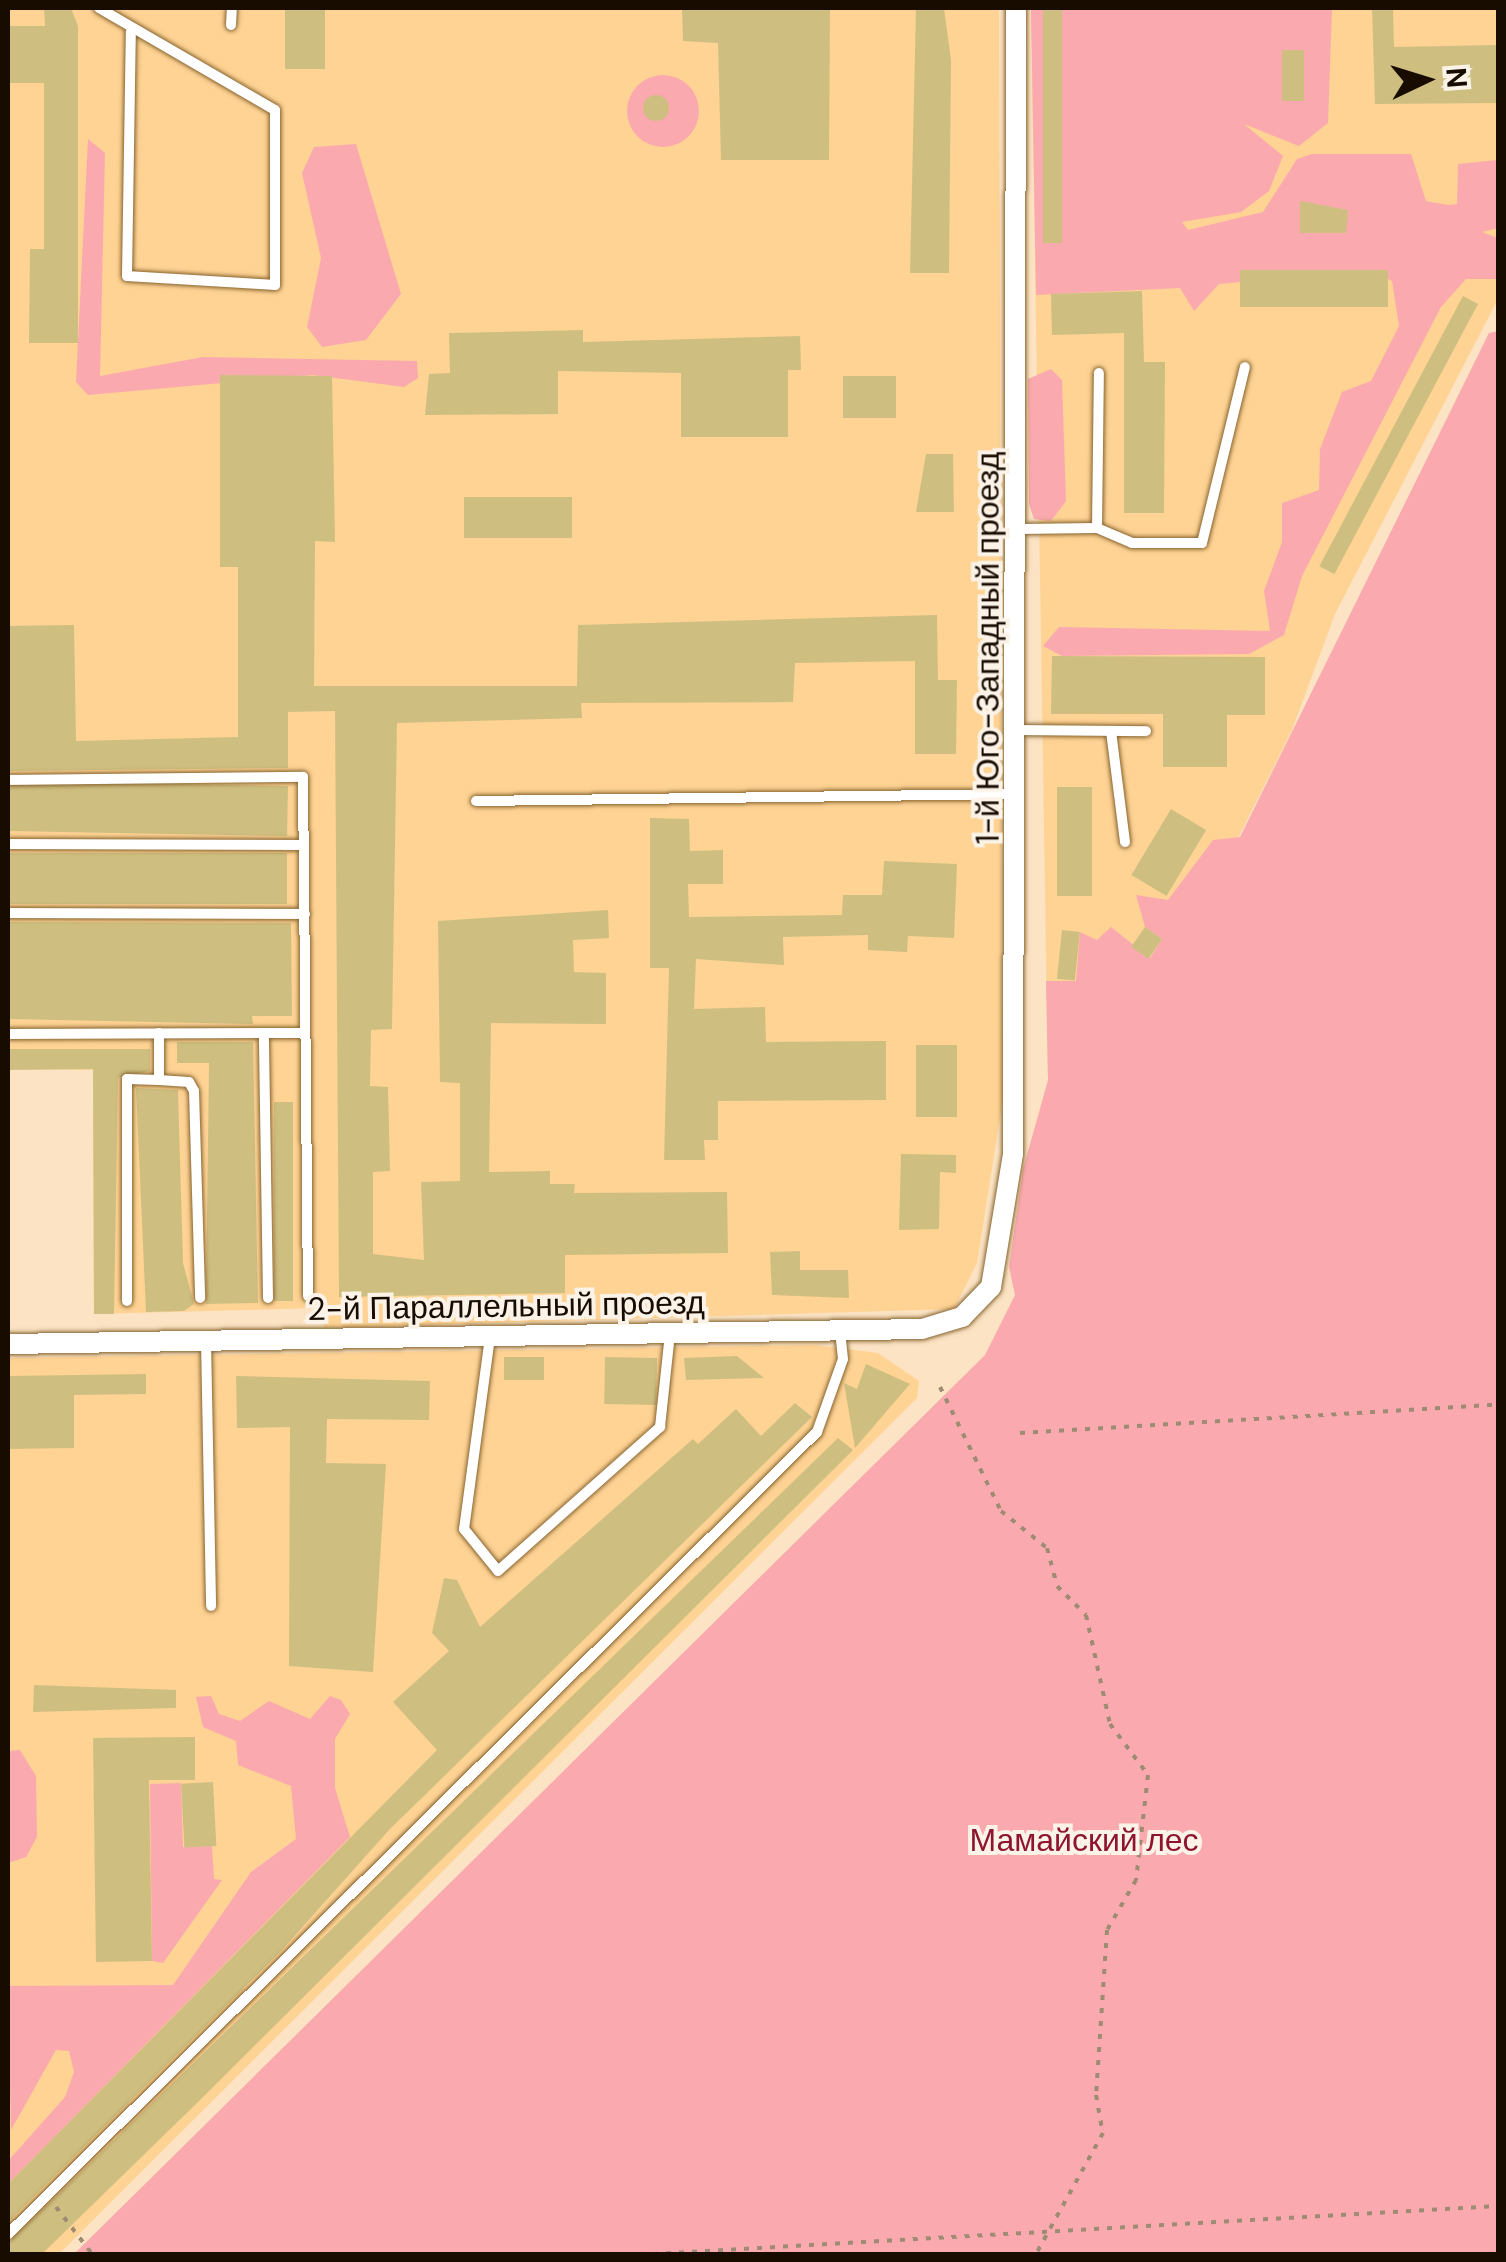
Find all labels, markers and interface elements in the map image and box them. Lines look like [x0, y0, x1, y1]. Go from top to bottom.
north arrow [1376, 30, 1476, 130]
text: N [1437, 66, 1476, 89]
street label: 1-й Юго-Западный проезд [969, 452, 1007, 844]
street label: 2-й Параллельный проезд [307, 1283, 705, 1329]
park label: Мамайский лес [969, 1821, 1199, 1859]

